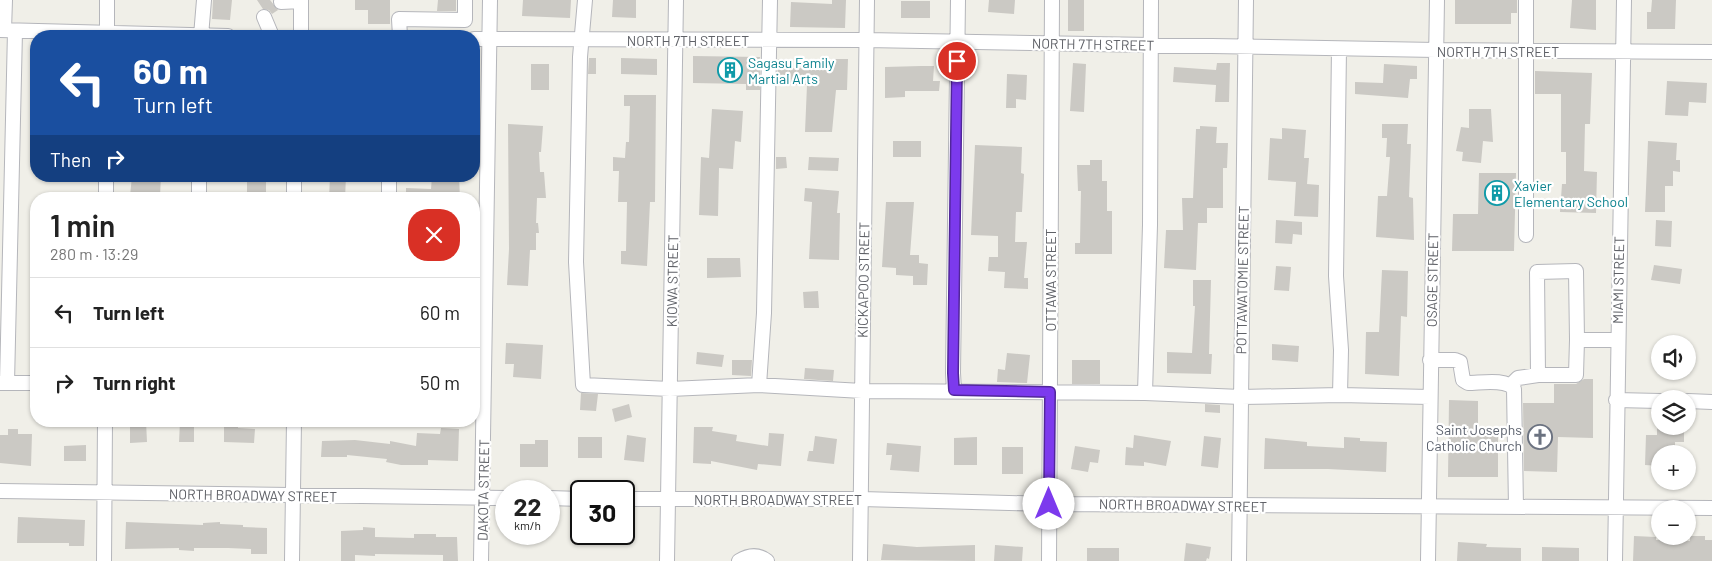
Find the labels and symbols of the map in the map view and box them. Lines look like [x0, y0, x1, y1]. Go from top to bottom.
street label: NORTH 7TH STREET [627, 32, 749, 49]
street label: NORTH 7TH STREET [1032, 34, 1154, 54]
pin [936, 40, 978, 82]
street label: NORTH 7TH STREET [1437, 43, 1559, 60]
place label: Sagasu Family Martial Arts [748, 54, 835, 87]
building icon: Sagasu Family Martial Arts [717, 57, 743, 83]
place label: Xavier Elementary School [1514, 177, 1628, 210]
building icon: Xavier Elementary School [1484, 180, 1510, 206]
street label: POTTAWATOMIE STREET [1232, 206, 1252, 354]
street label: KICKAPOO STREET [853, 222, 873, 338]
street label: OTTAWA STREET [1042, 228, 1059, 332]
street label: OSAGE STREET [1423, 233, 1441, 327]
street label: KIOWA STREET [663, 235, 681, 327]
street label: MIAMI STREET [1609, 236, 1627, 324]
place label: Saint Josephs Catholic Church [1426, 421, 1522, 454]
church icon: Saint Josephs Catholic Church [1527, 424, 1553, 450]
street label: DAKOTA STREET [474, 439, 492, 541]
position arrow [1022, 477, 1074, 529]
speed limit sign: 30 [570, 480, 635, 545]
street label: NORTH BROADWAY STREET [169, 485, 337, 505]
street label: NORTH BROADWAY STREET [694, 491, 862, 508]
street label: NORTH BROADWAY STREET [1099, 495, 1267, 515]

